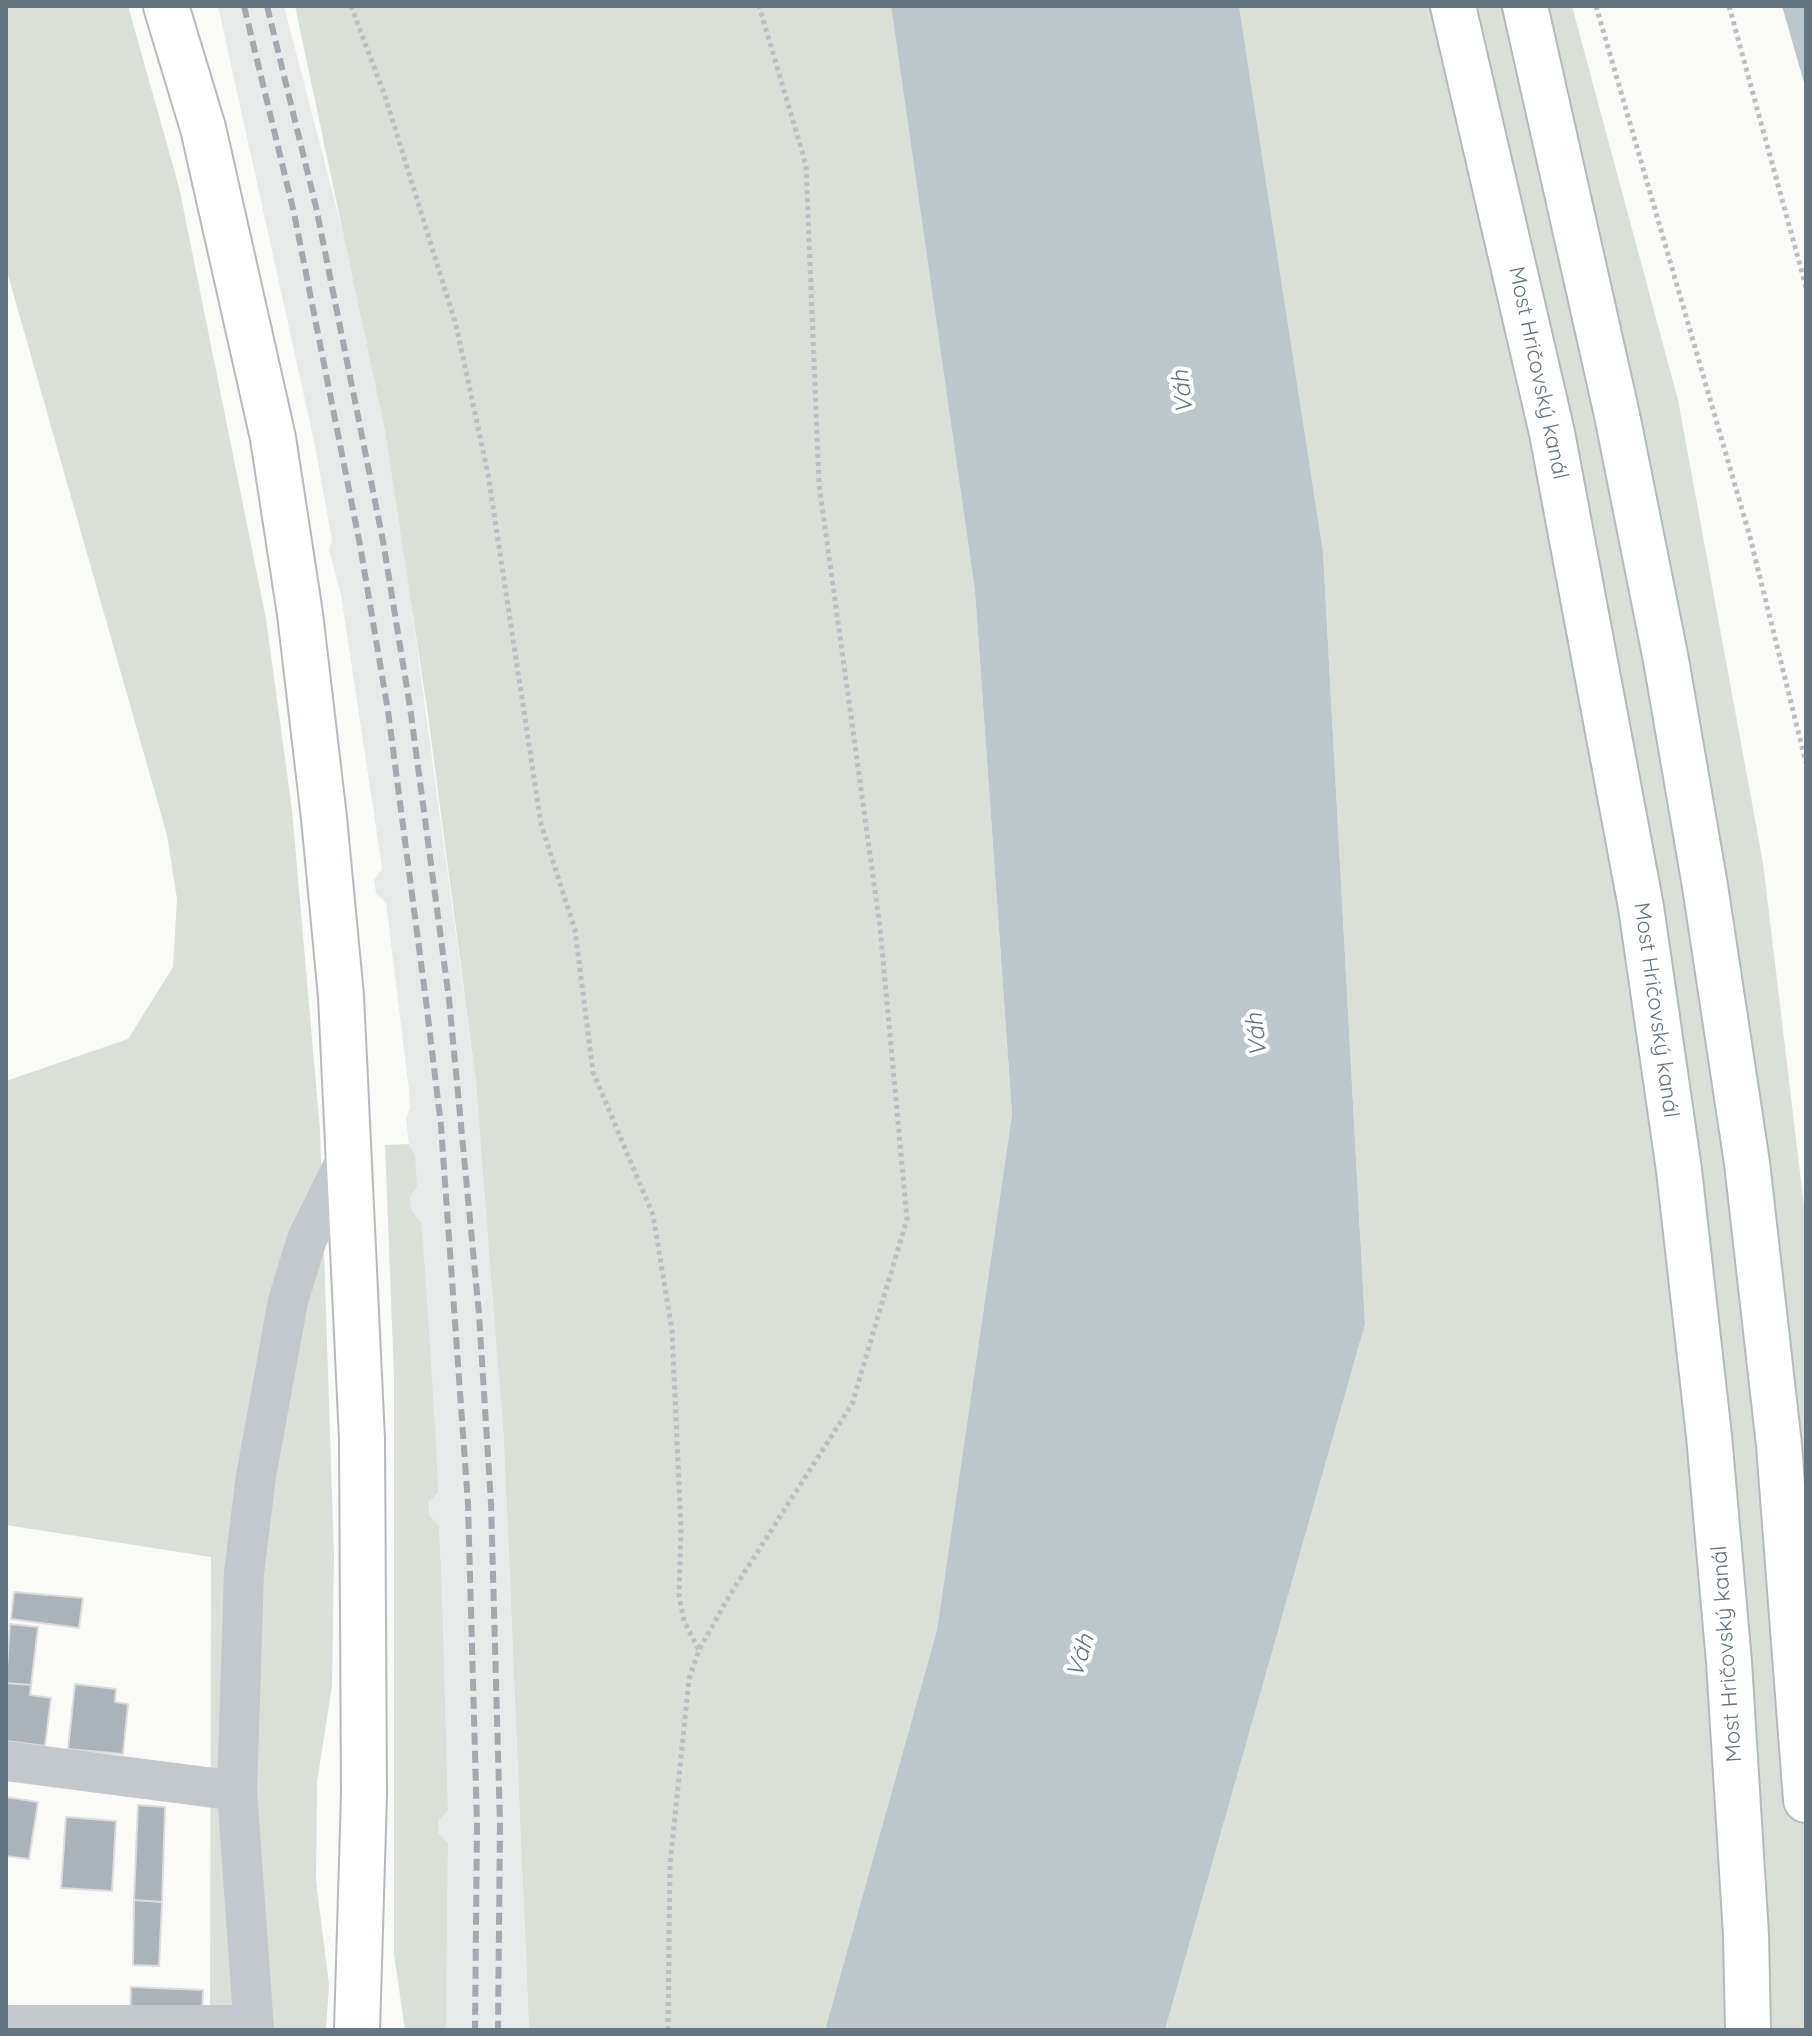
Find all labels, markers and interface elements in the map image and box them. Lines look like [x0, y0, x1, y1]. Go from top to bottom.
street label: Most Hričovský kanál [1503, 264, 1573, 482]
water label: Váh [1166, 368, 1200, 416]
street label: Most Hričovský kanál [1628, 901, 1684, 1119]
water label: Váh [1240, 1011, 1274, 1059]
street label: Most Hričovský kanál [1706, 1545, 1748, 1763]
water label: Váh [1061, 1631, 1101, 1681]

